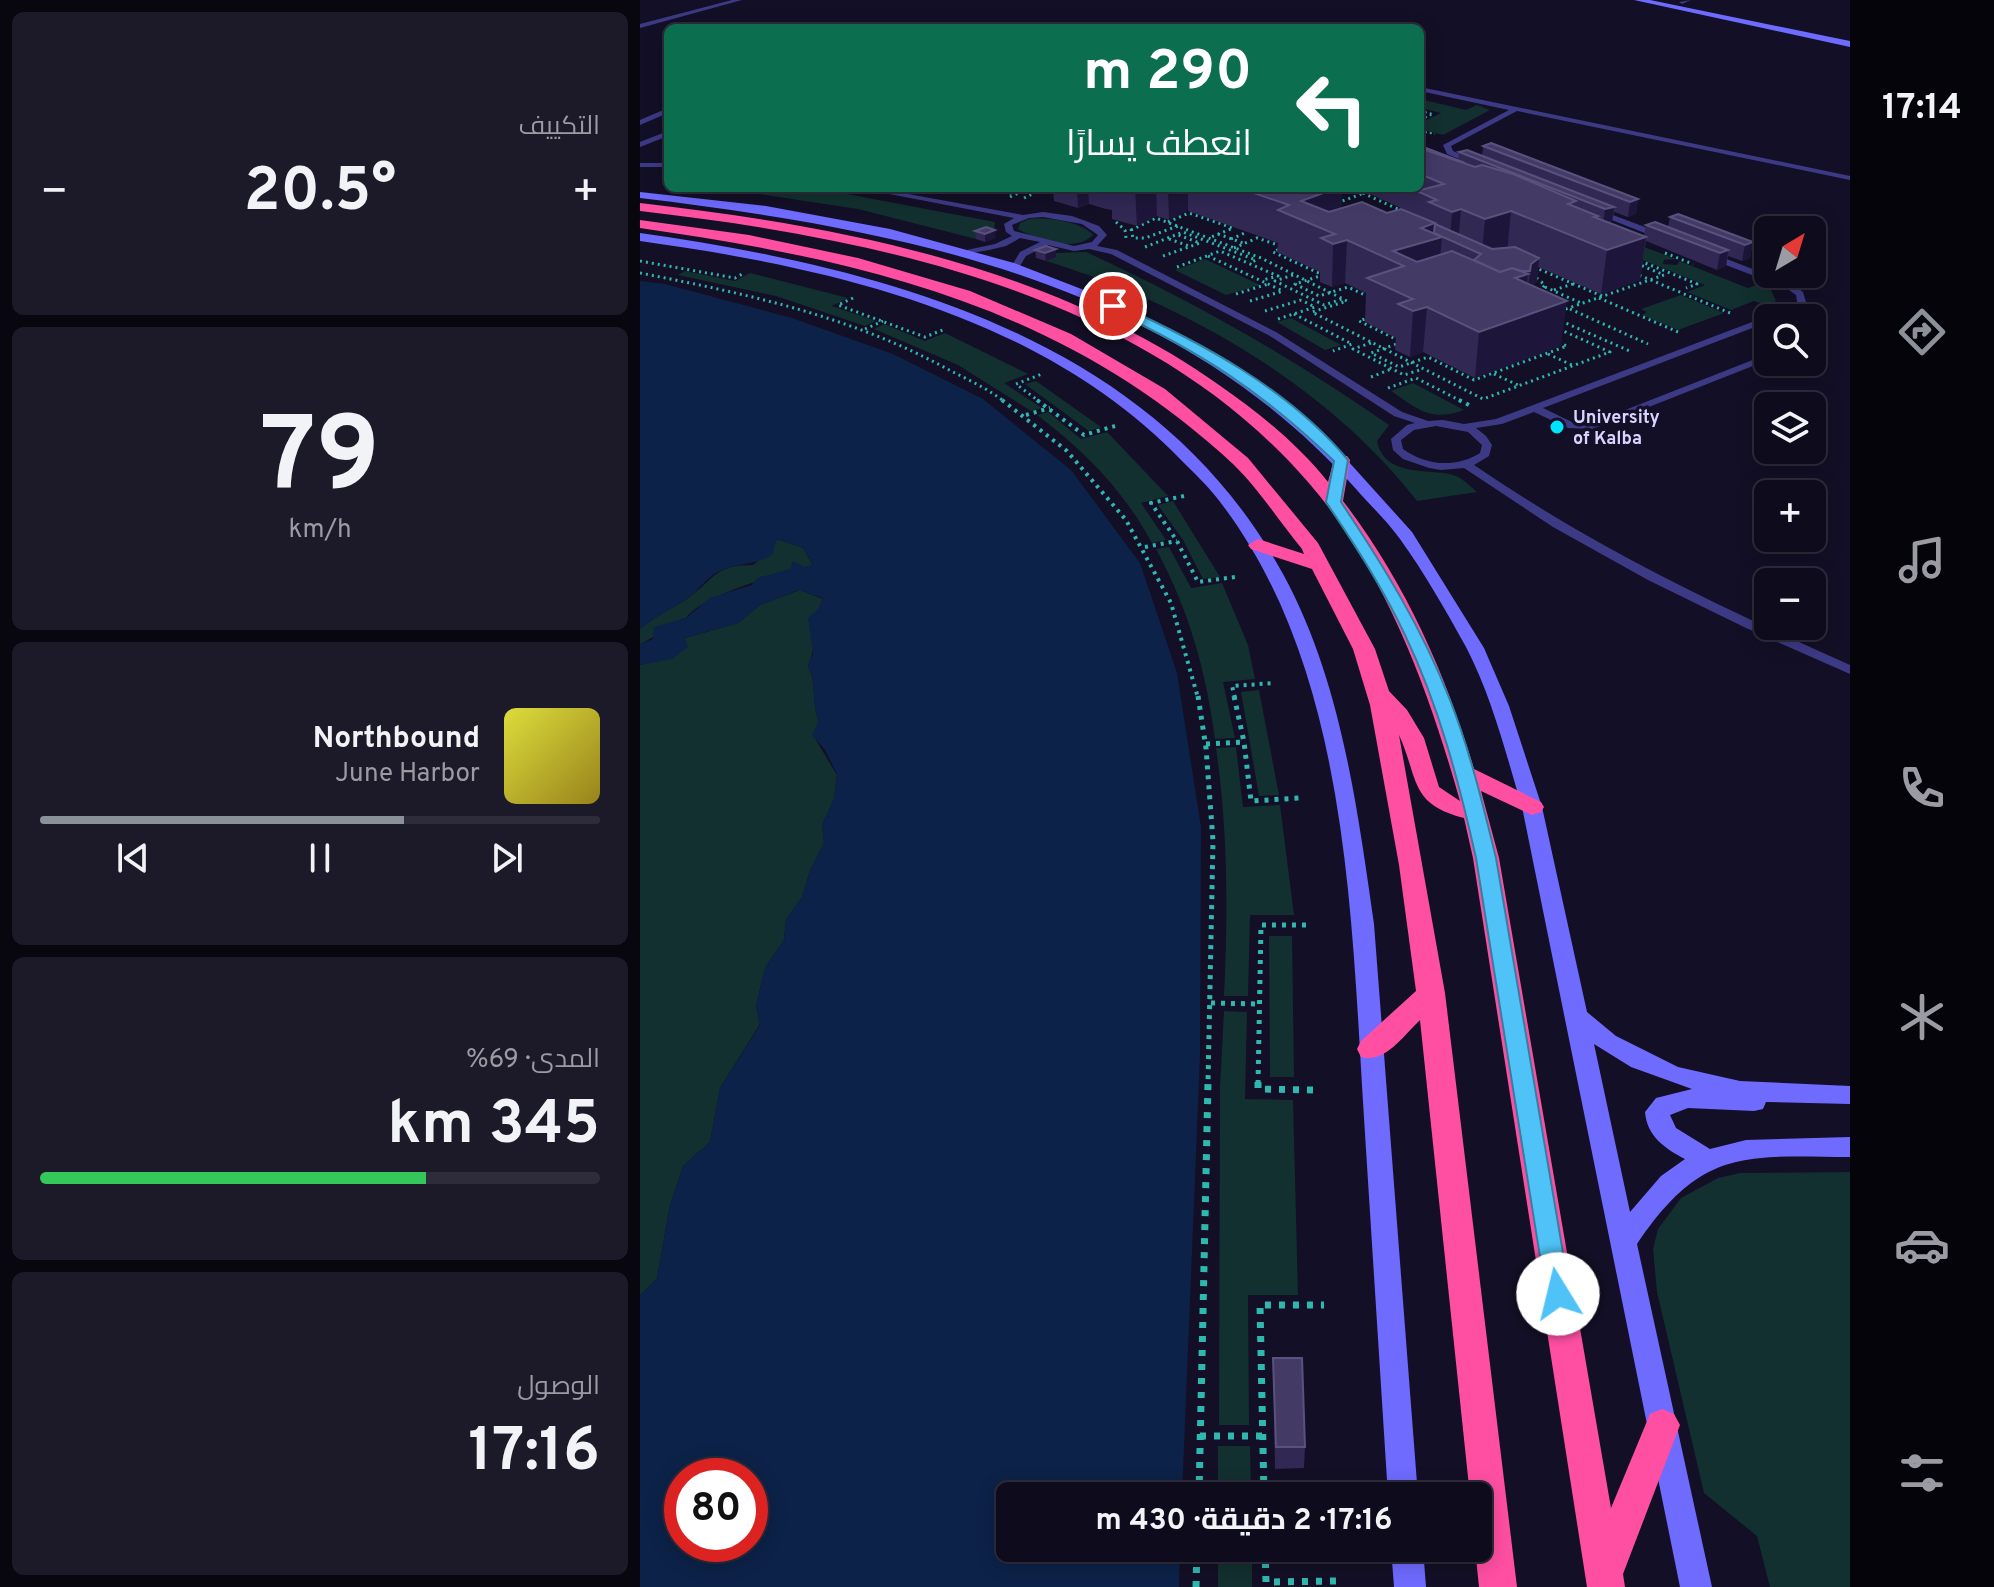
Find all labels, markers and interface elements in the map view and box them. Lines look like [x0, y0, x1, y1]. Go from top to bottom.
text: 290 m [1083, 39, 1252, 109]
icon: left [1280, 56, 1384, 160]
text: 17:14 [1882, 86, 1962, 132]
text: التكييف [518, 111, 600, 144]
text: انعطف يسارًا [1066, 123, 1252, 169]
text: 20.5° [244, 156, 396, 232]
text: − [40, 166, 68, 222]
text: + [572, 166, 600, 222]
north arrow [1754, 216, 1826, 288]
map controls [1754, 216, 1826, 640]
pin [1079, 272, 1147, 340]
icon: arrive [1091, 284, 1135, 328]
button: search [1754, 304, 1826, 376]
icon: directions [1894, 304, 1950, 360]
button: layers [1754, 392, 1826, 464]
text: 79 [260, 396, 380, 528]
place label: University of Kalba [1573, 407, 1660, 451]
marker: University of Kalba [1548, 418, 1566, 436]
button: + [1754, 480, 1826, 552]
text: km/h [288, 514, 352, 547]
icon: music [1894, 532, 1950, 588]
button: − [1754, 568, 1826, 640]
text: Northbound [313, 721, 480, 758]
text: June Harbor [335, 758, 480, 791]
icon: phone [1894, 760, 1950, 816]
icon: previous [111, 836, 155, 880]
icon: pause [298, 836, 342, 880]
icon: next [485, 836, 529, 880]
icon: climate [1894, 989, 1950, 1045]
text: المدى · 69% [466, 1044, 600, 1077]
text: 345 km [388, 1089, 600, 1165]
icon: car [1894, 1217, 1950, 1273]
position arrow [1516, 1252, 1600, 1336]
text: الوصول [517, 1371, 600, 1404]
text: 17:16 [468, 1416, 600, 1492]
icon: filters [1894, 1445, 1950, 1501]
speed limit sign: 80 [664, 1458, 768, 1562]
text: 17:16 · 2 دقيقة · 430 m [1096, 1503, 1392, 1540]

